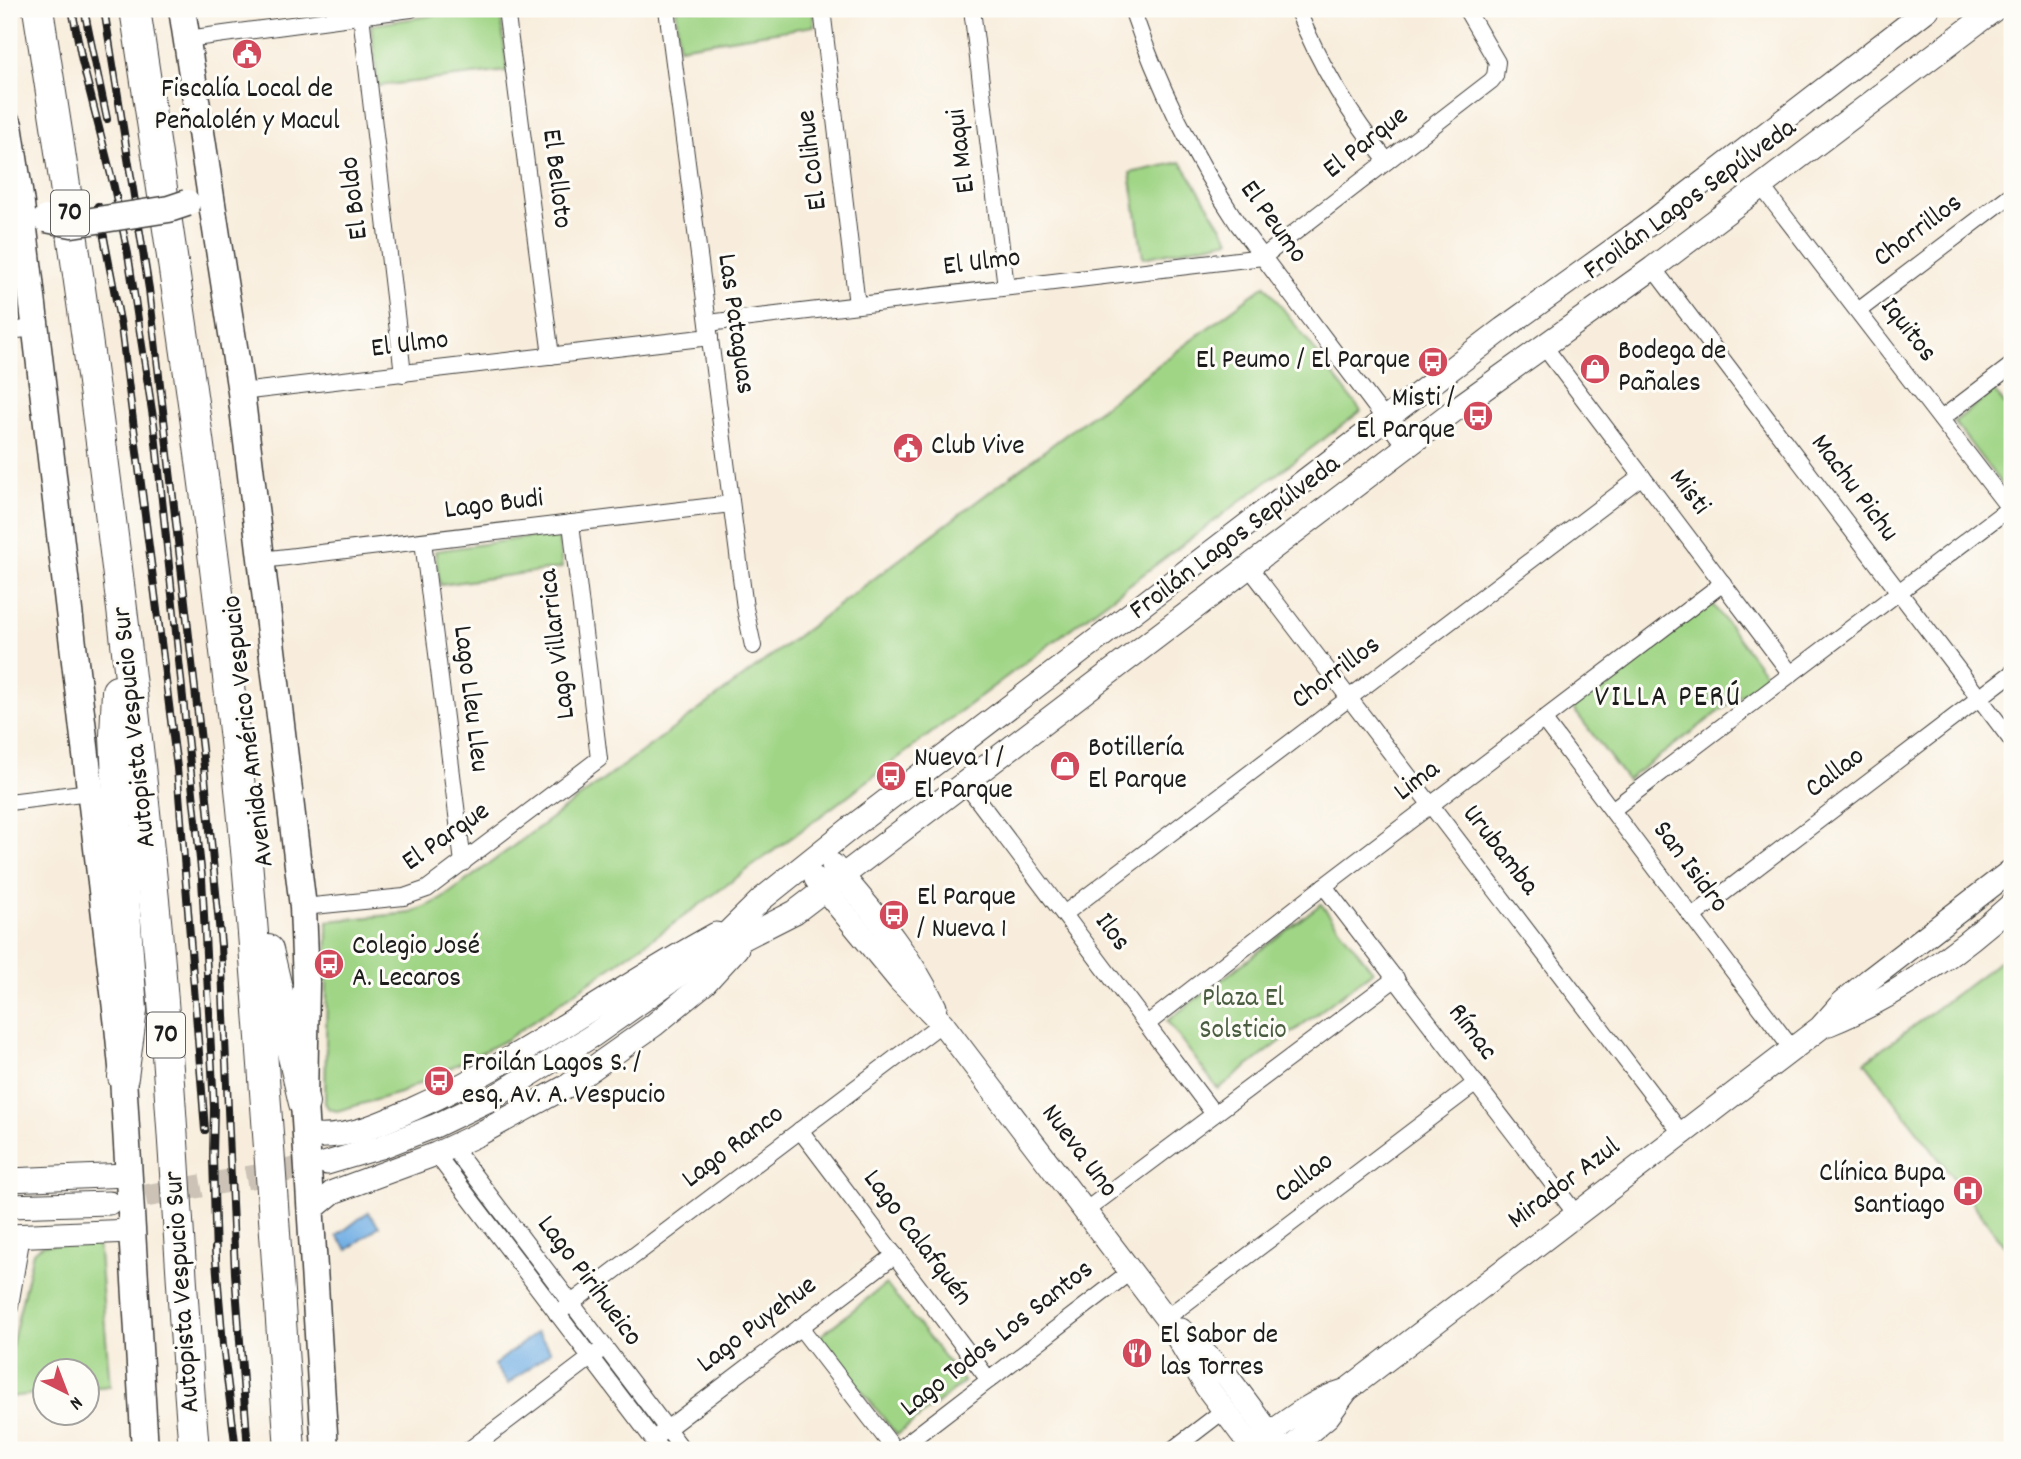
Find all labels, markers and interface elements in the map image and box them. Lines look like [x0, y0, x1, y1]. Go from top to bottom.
public building icon: Fiscalía Local de Peñalolén y Macul [230, 37, 264, 71]
place label: Fiscalía Local de Peñalolén y Macul [154, 71, 340, 143]
street label: El Parque [1316, 98, 1418, 190]
street label: El Maqui [938, 106, 988, 196]
street label: El Colihue [788, 107, 840, 213]
street label: Froilán Lagos Sepúlveda [1576, 110, 1806, 292]
street label: El Belloto [529, 127, 581, 231]
street label: El Boldo [331, 154, 381, 242]
street label: El Peumo [1228, 173, 1316, 273]
street label: Chorrillos [1866, 185, 1972, 279]
road number: 70 [51, 190, 89, 235]
street label: El Ulmo [941, 239, 1023, 289]
street label: Las Pataguas [704, 251, 764, 397]
street label: Iquitos [1869, 290, 1945, 372]
street label: El Ulmo [369, 321, 451, 371]
place label: Bodega de Pañales [1618, 333, 1726, 405]
place label: El Peumo / El Parque [1196, 342, 1410, 382]
bus stop icon: El Peumo / El Parque [1416, 345, 1450, 379]
shop icon: Bodega de Pañales [1578, 352, 1612, 386]
place label: Misti / El Parque [1356, 380, 1455, 452]
bus stop icon: Misti / El Parque [1461, 399, 1495, 433]
street label: Machu Pichu [1799, 427, 1907, 551]
place label: Club Vive [931, 428, 1025, 468]
public building icon: Club Vive [891, 431, 925, 465]
street label: Froilán Lagos Sepúlveda [1122, 446, 1350, 632]
street label: Misti [1657, 461, 1719, 525]
street label: Lago Budi [442, 480, 546, 532]
street label: Lago Villarrica [530, 566, 588, 721]
street label: Avenida Américo Vespucio [213, 593, 287, 869]
street label: Autopista Vespucio Sur [103, 604, 169, 850]
street label: Lago Lleu Lleu [440, 624, 498, 774]
street label: Chorrillos [1284, 627, 1390, 721]
district label: VILLA PERÚ [1595, 678, 1741, 721]
place label: Botillería El Parque [1088, 730, 1187, 802]
street label: Callao [1798, 738, 1874, 810]
place label: Nueva 1 / El Parque [914, 740, 1013, 812]
shop icon: Botillería El Parque [1048, 749, 1082, 783]
street label: Lima [1386, 751, 1450, 813]
bus stop icon: Nueva 1 / El Parque [874, 759, 908, 793]
street label: El Parque [395, 793, 499, 883]
street label: Urubamba [1451, 797, 1548, 906]
street label: San Isidro [1641, 813, 1737, 923]
place label: El Parque / Nueva 1 [917, 879, 1016, 951]
bus stop icon: El Parque / Nueva 1 [877, 898, 911, 932]
street label: Ilos [1083, 905, 1139, 961]
place label: Colegio José A. Lecaros [352, 928, 480, 1000]
bus stop icon: Colegio José A. Lecaros [312, 947, 346, 981]
park label: Plaza El Solsticio [1199, 980, 1287, 1052]
street label: Rímac [1436, 996, 1506, 1070]
road number: 70 [147, 1012, 185, 1058]
place label: Froilán Lagos S. / esq. Av. A. Vespucio [462, 1045, 665, 1117]
bus stop icon: Froilán Lagos S. / esq. Av. A. Vespucio [422, 1064, 456, 1098]
street label: Lago Ranco [674, 1096, 794, 1200]
street label: Nueva Uno [1029, 1097, 1127, 1207]
street label: Mirador Azul [1500, 1129, 1630, 1241]
street label: Callao [1267, 1143, 1343, 1215]
place label: Clínica Bupa Santiago [1819, 1155, 1946, 1227]
street label: Lago Calafquén [851, 1162, 981, 1316]
street label: Autopista Vespucio Sur [156, 1169, 212, 1414]
hospital icon: Clínica Bupa Santiago [1951, 1174, 1985, 1208]
street label: Lago Pirihueico [525, 1208, 651, 1356]
street label: Lago Todos Los Santos [893, 1252, 1103, 1428]
street label: Lago Puyehue [690, 1267, 826, 1385]
place label: El Sabor de las Torres [1160, 1317, 1278, 1389]
restaurant icon: El Sabor de las Torres [1120, 1336, 1154, 1370]
north arrow [32, 1358, 102, 1428]
text: N [63, 1389, 88, 1415]

